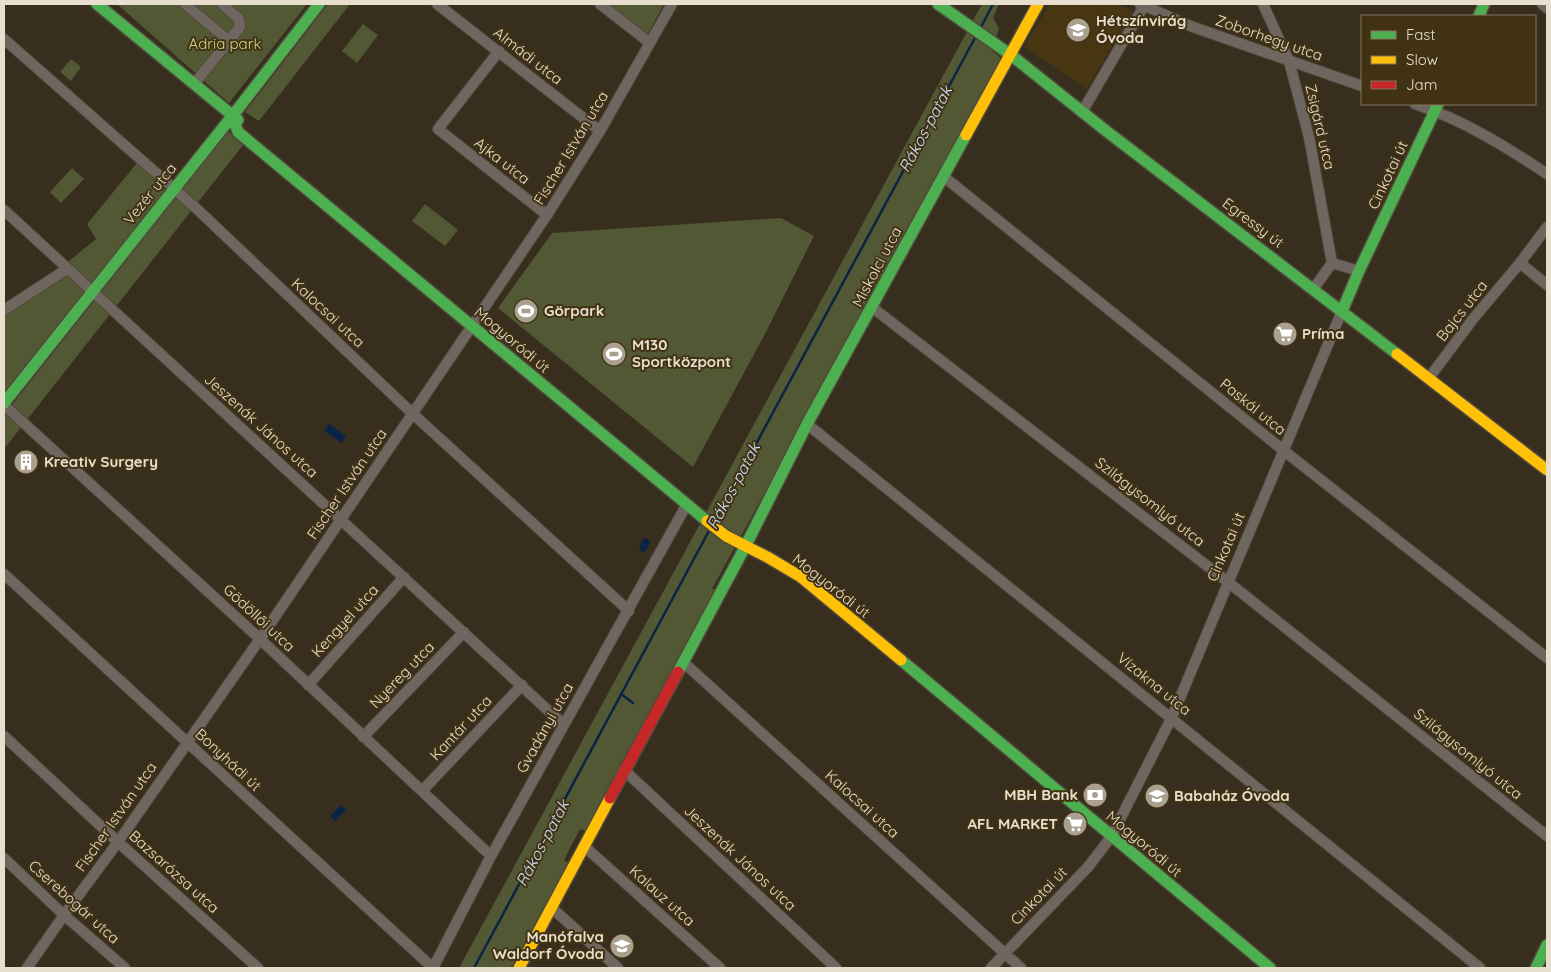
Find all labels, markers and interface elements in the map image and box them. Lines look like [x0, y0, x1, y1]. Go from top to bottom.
street label: Zoborhegy utca [1213, 10, 1325, 65]
place label: Hétszínvirág Óvoda [1096, 11, 1186, 47]
legend [1361, 15, 1536, 105]
school or university icon: Hétszínvirág Óvoda [1065, 17, 1091, 43]
street label: Almádi utca [490, 23, 567, 89]
text: Fast [1406, 25, 1435, 44]
park label: Adria park [189, 34, 261, 53]
text: Slow [1406, 50, 1438, 69]
text: Jam [1406, 75, 1437, 94]
water label: Rákos-patak [894, 81, 957, 176]
street label: Zsigárd utca [1301, 82, 1340, 172]
street label: Fischer István utca [529, 87, 612, 208]
street label: Ajka utca [471, 133, 534, 188]
street label: Cinkotai út [1363, 137, 1412, 212]
street label: Vezér utca [119, 159, 180, 228]
street label: Egressy út [1219, 193, 1288, 252]
street label: Miskolci utca [847, 223, 906, 310]
street label: Kalocsai utca [288, 274, 369, 351]
street label: Bajcs utca [1432, 276, 1491, 345]
sports icon: Görpark [513, 298, 539, 324]
place label: Görpark [544, 301, 604, 320]
street label: Mogyoródi út [471, 302, 554, 377]
supermarket icon: Príma [1272, 321, 1298, 347]
place label: Príma [1302, 324, 1344, 343]
place label: M130 Sportközpont [632, 335, 731, 371]
sports icon: M130 Sportközpont [601, 341, 627, 367]
street label: Jeszenák János utca [201, 370, 322, 482]
street label: Paskál utca [1216, 374, 1290, 439]
street label: Fischer István utca [303, 425, 391, 543]
water label: Rákos-patak [702, 438, 765, 533]
building icon: Kreativ Surgery [13, 449, 39, 475]
place label: Kreativ Surgery [44, 452, 158, 471]
street label: Szilágysomlyó utca [1092, 453, 1209, 550]
street label: Cinkotai út [1202, 509, 1249, 584]
street label: Mogyoródi út [789, 549, 874, 622]
street label: Gödöllői utca [219, 580, 299, 656]
street label: Kengyel utca [307, 580, 382, 661]
street label: Nyereg utca [365, 637, 438, 712]
street label: Vízakna utca [1113, 648, 1195, 719]
street label: Gvadányi utca [512, 679, 577, 776]
street label: Kantár utca [426, 691, 496, 764]
street label: Szilágysomlyó utca [1410, 704, 1526, 803]
street label: Bonyhádi út [191, 724, 265, 795]
street label: Fischer István utca [71, 758, 160, 875]
street label: Kalocsai utca [821, 765, 903, 842]
bank icon: MBH Bank [1082, 782, 1108, 808]
school or university icon: Babaház Óvoda [1144, 783, 1170, 809]
place label: MBH Bank [1004, 785, 1078, 804]
place label: Babaház Óvoda [1174, 786, 1290, 805]
water label: Rákos-patak [511, 795, 574, 890]
street label: Jeszenák János utca [680, 801, 800, 915]
street label: Mogyoródi út [1103, 806, 1186, 881]
supermarket icon: AFL MARKET [1062, 811, 1088, 837]
place label: AFL MARKET [967, 814, 1058, 833]
street label: Bazsarózsa utca [125, 826, 223, 917]
street label: Cserebogár utca [25, 856, 124, 948]
street label: Kalauz utca [626, 861, 699, 930]
street label: Cinkotai út [1006, 863, 1071, 929]
place label: Manófalva Waldorf Óvoda [493, 927, 604, 963]
school or university icon: Manófalva Waldorf Óvoda [609, 933, 635, 959]

